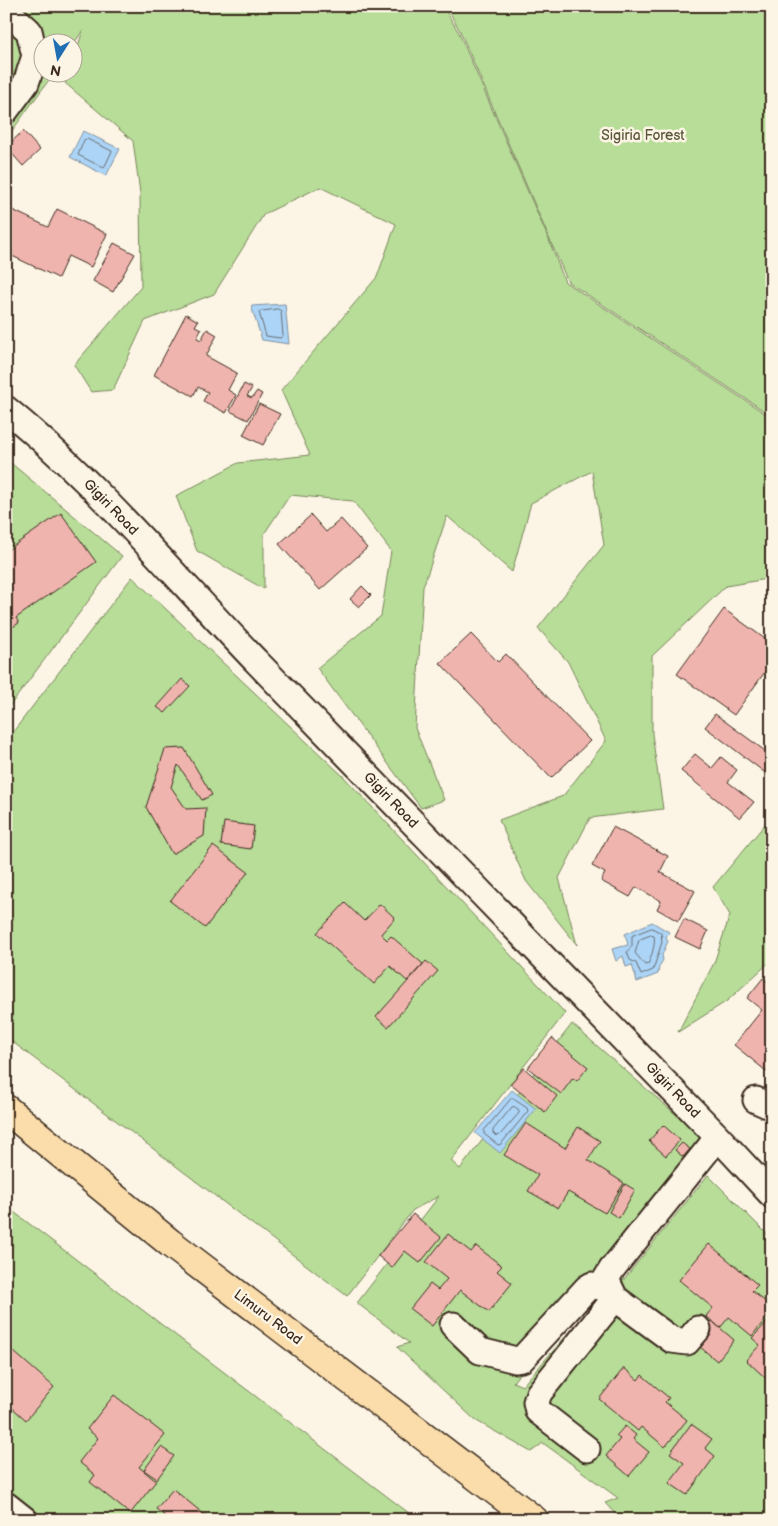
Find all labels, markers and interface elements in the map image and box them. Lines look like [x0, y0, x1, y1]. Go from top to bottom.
north arrow [32, 32, 82, 82]
text: N [49, 61, 62, 80]
park label: Sigiria Forest [601, 127, 685, 144]
street label: Gigiri Road [80, 476, 142, 538]
street label: Gigiri Road [360, 769, 422, 831]
street label: Gigiri Road [642, 1059, 704, 1121]
street label: Limuru Road [230, 1286, 306, 1348]

